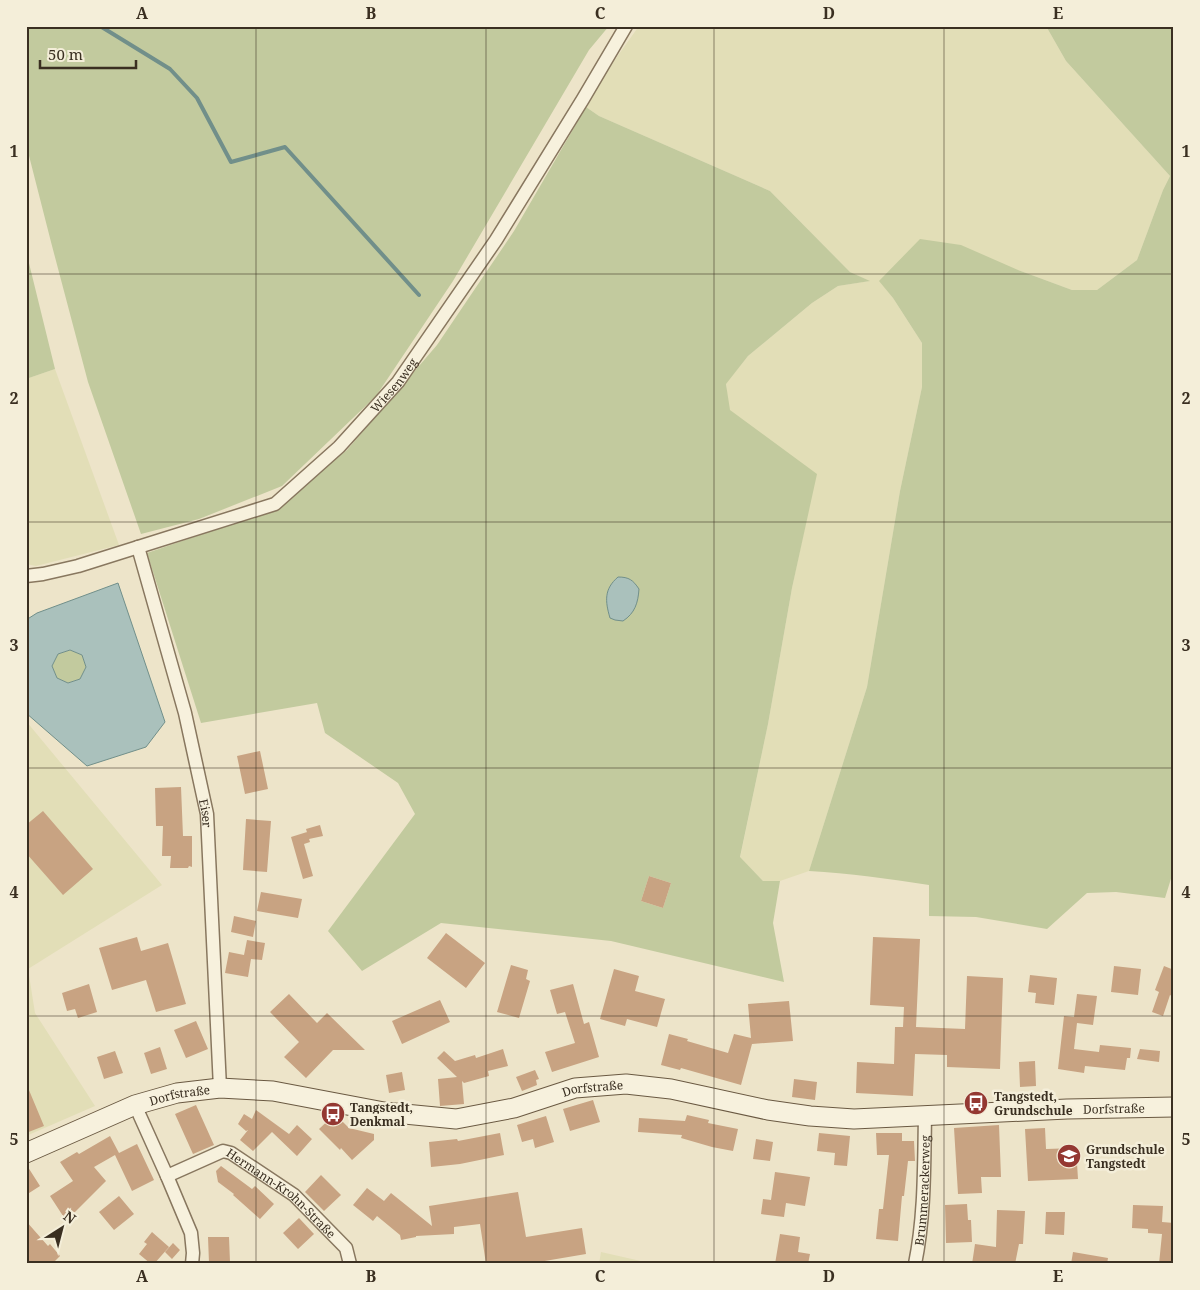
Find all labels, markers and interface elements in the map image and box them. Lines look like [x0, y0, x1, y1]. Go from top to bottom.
text: A [136, 2, 149, 24]
text: B [366, 2, 377, 24]
text: C [595, 2, 606, 24]
text: D [823, 2, 835, 24]
text: E [1053, 2, 1063, 24]
scale bar [40, 38, 136, 70]
text: 50 m [48, 44, 83, 64]
text: 1 [9, 140, 19, 162]
text: 1 [1181, 140, 1191, 162]
street label: Wiesenweg [366, 354, 421, 416]
text: 2 [9, 387, 19, 409]
text: 2 [1181, 387, 1191, 409]
text: 3 [9, 634, 19, 656]
text: 3 [1181, 634, 1191, 656]
street label: Eiser [195, 797, 216, 828]
text: 4 [9, 881, 19, 903]
text: 4 [1181, 881, 1191, 903]
street label: Dorfstraße [559, 1076, 624, 1100]
street label: Dorfstraße [147, 1081, 211, 1109]
place label: Tangstedt, Grundschule [994, 1088, 1073, 1119]
bus stop icon: Tangstedt, Grundschule [963, 1090, 989, 1116]
place label: Tangstedt, Denkmal [350, 1099, 413, 1130]
street label: Dorfstraße [1083, 1099, 1145, 1117]
bus stop icon: Tangstedt, Denkmal [320, 1101, 346, 1127]
text: 5 [9, 1128, 19, 1150]
text: 5 [1181, 1128, 1191, 1150]
street label: Brummerackerweg [910, 1135, 933, 1247]
place label: Grundschule Tangstedt [1086, 1141, 1165, 1172]
school or university icon: Grundschule Tangstedt [1056, 1143, 1082, 1169]
street label: Hermann-Krohn-Straße [223, 1144, 340, 1242]
north arrow [38, 1202, 88, 1252]
text: N [60, 1206, 80, 1228]
text: A [136, 1265, 149, 1287]
text: B [366, 1265, 377, 1287]
text: C [595, 1265, 606, 1287]
text: D [823, 1265, 835, 1287]
text: E [1053, 1265, 1063, 1287]

